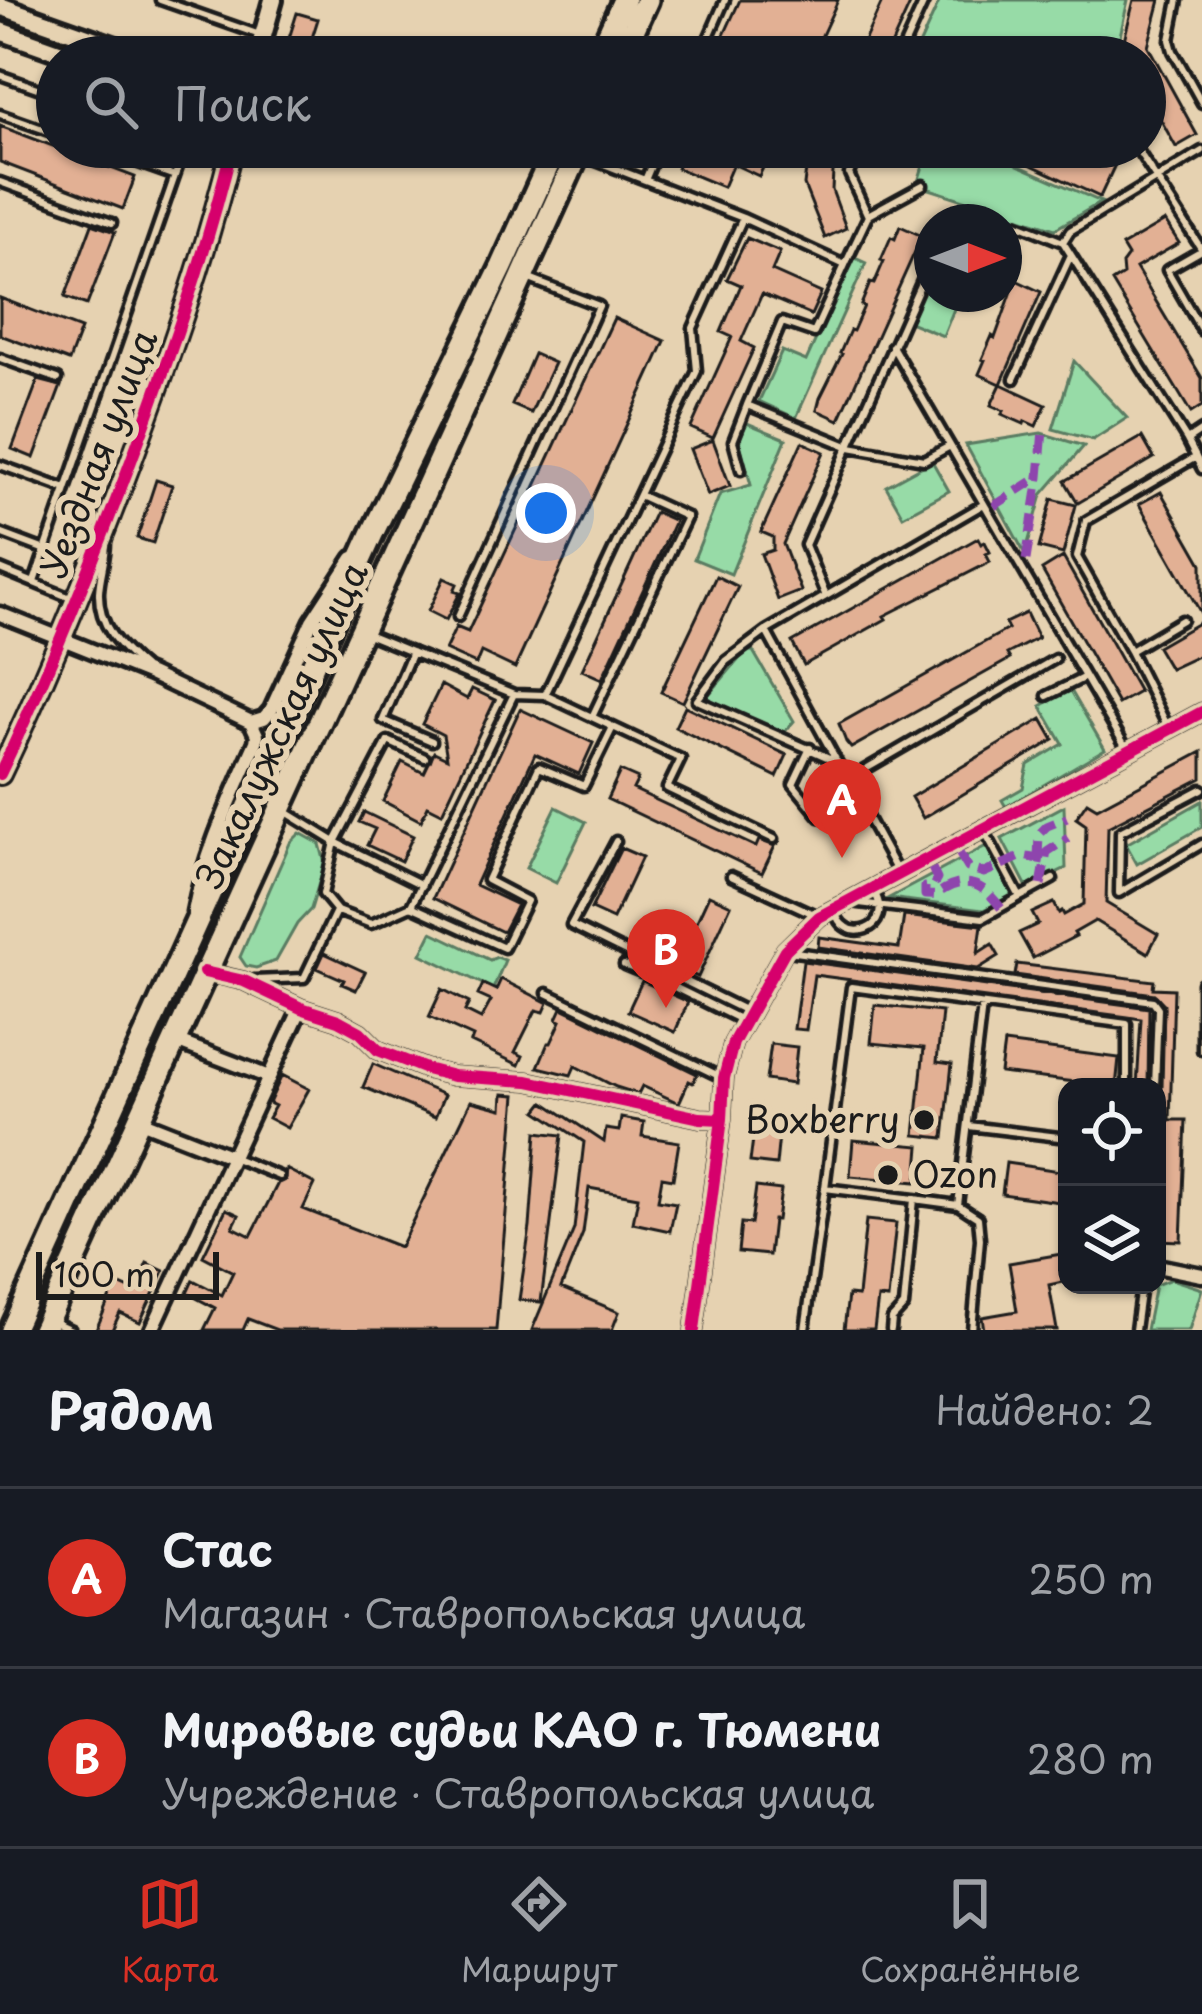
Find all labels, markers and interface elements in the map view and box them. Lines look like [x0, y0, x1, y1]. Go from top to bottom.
search box [36, 36, 1166, 168]
text: Поиск [174, 68, 311, 136]
icon: search [78, 69, 144, 135]
north arrow [914, 204, 1022, 312]
street label: Уездная улица [25, 321, 170, 586]
your location [516, 483, 576, 543]
street label: Закалужская улица [181, 552, 380, 896]
pin: A [803, 759, 881, 858]
pin: B [627, 909, 705, 1008]
map controls [1058, 1078, 1166, 1294]
button: locate [1058, 1078, 1166, 1186]
place label: Boxberry [745, 1091, 900, 1145]
marker: Boxberry [911, 1107, 937, 1133]
place label: Ozon [912, 1146, 998, 1200]
marker: Ozon [875, 1162, 901, 1188]
button: layers [1058, 1186, 1166, 1294]
scale bar [36, 1246, 219, 1299]
text: 100 m [54, 1248, 155, 1298]
text: Рядом [48, 1370, 214, 1447]
text: Найдено: 2 [935, 1379, 1154, 1438]
text: Стас [162, 1514, 273, 1582]
text: A [72, 1548, 102, 1607]
text: 250 m [1029, 1548, 1154, 1607]
text: Магазин · Ставропольская улица [162, 1582, 805, 1641]
text: Мировые судьи КАО г. Тюмени [162, 1694, 882, 1762]
text: B [74, 1728, 100, 1787]
text: 280 m [1027, 1728, 1154, 1787]
text: Учреждение · Ставропольская улица [162, 1762, 874, 1821]
tab: Карта [121, 1871, 218, 1993]
tab: Маршрут [461, 1871, 617, 1993]
tab: Сохранённые [860, 1871, 1081, 1993]

